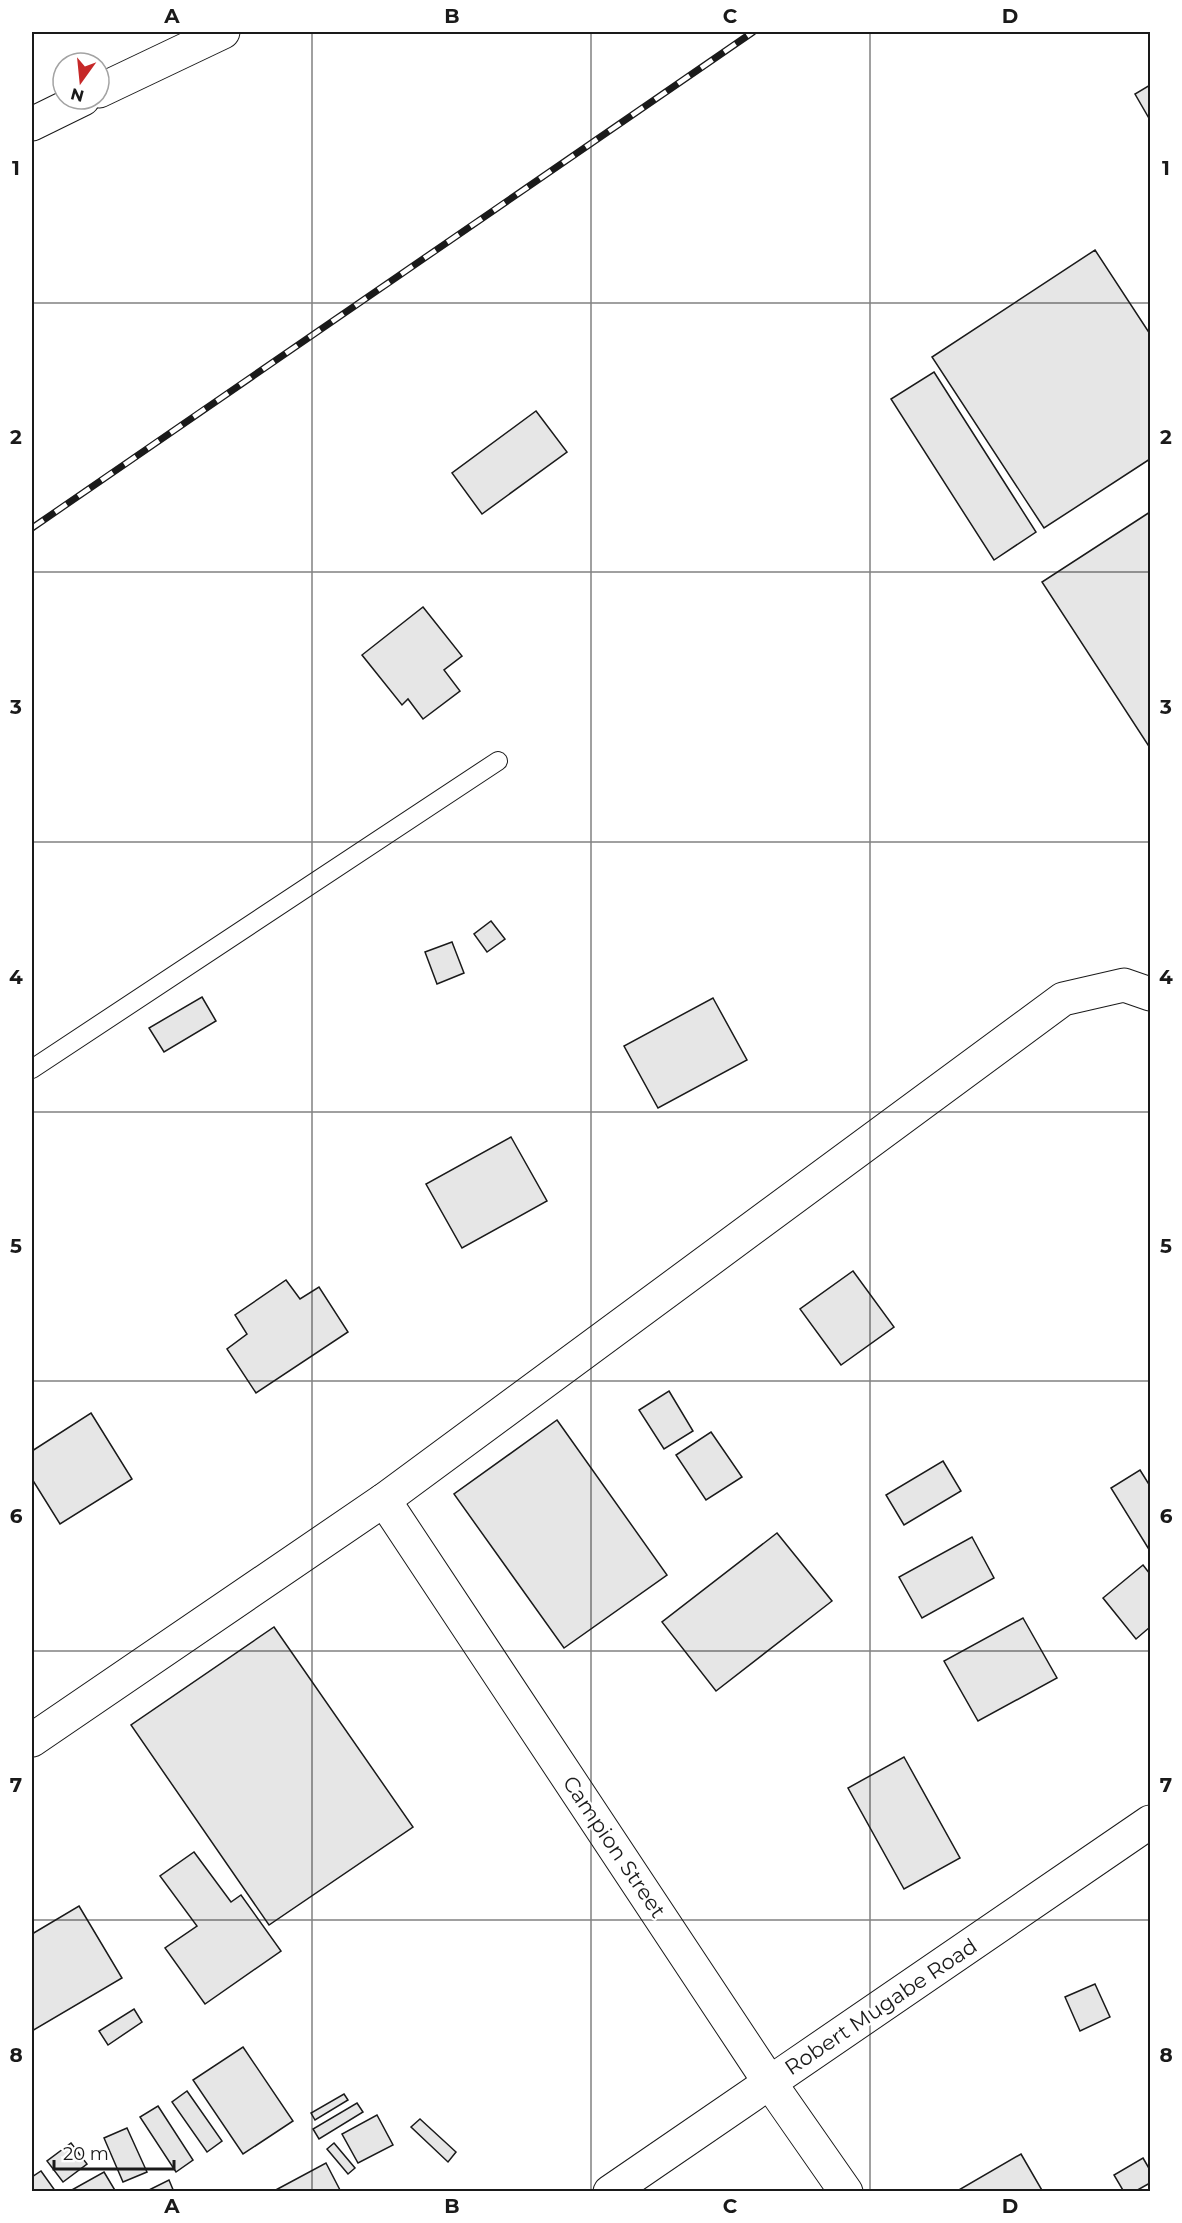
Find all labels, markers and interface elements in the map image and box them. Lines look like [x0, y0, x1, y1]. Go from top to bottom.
text: A [163, 4, 180, 28]
text: B [444, 4, 460, 28]
text: C [723, 4, 738, 28]
text: D [1002, 4, 1018, 28]
north arrow [51, 51, 111, 111]
text: N [69, 84, 86, 106]
text: 1 [12, 156, 20, 180]
text: 1 [1162, 156, 1170, 180]
text: 2 [10, 425, 22, 449]
text: 2 [1160, 425, 1172, 449]
text: 3 [9, 695, 22, 719]
text: 3 [1159, 695, 1172, 719]
text: 4 [9, 965, 23, 989]
text: 4 [1159, 965, 1173, 989]
text: 5 [10, 1234, 22, 1258]
text: 5 [1160, 1234, 1172, 1258]
text: 6 [10, 1504, 23, 1528]
text: 6 [1160, 1504, 1173, 1528]
street label: Campion Street [558, 1771, 671, 1922]
text: 7 [10, 1773, 22, 1797]
text: 7 [1160, 1773, 1172, 1797]
street label: Robert Mugabe Road [780, 1933, 982, 2080]
text: 8 [9, 2043, 23, 2067]
text: 8 [1159, 2043, 1173, 2067]
scale bar [54, 2133, 174, 2171]
text: 20 m [63, 2143, 109, 2165]
text: A [163, 2194, 180, 2218]
text: B [444, 2194, 460, 2218]
text: C [723, 2194, 738, 2218]
text: D [1002, 2194, 1018, 2218]

